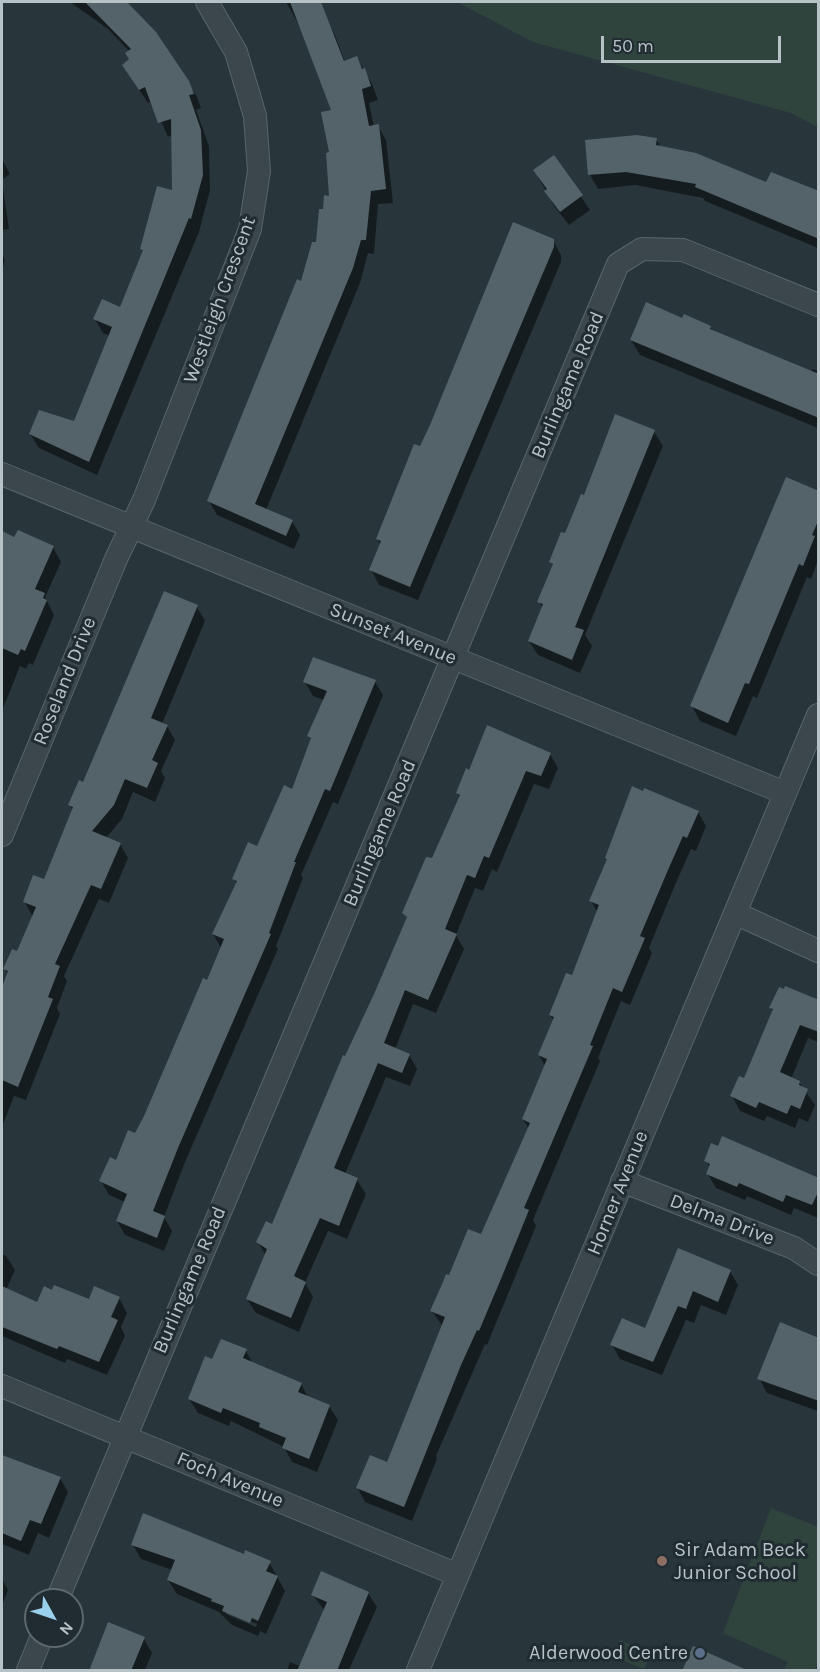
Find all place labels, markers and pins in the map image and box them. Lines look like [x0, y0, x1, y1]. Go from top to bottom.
place label: Sir Adam Beck Junior School [674, 1538, 806, 1585]
marker: Sir Adam Beck Junior School [655, 1554, 669, 1568]
place label: Alderwood Centre [529, 1641, 688, 1665]
marker: Alderwood Centre [693, 1646, 707, 1660]

